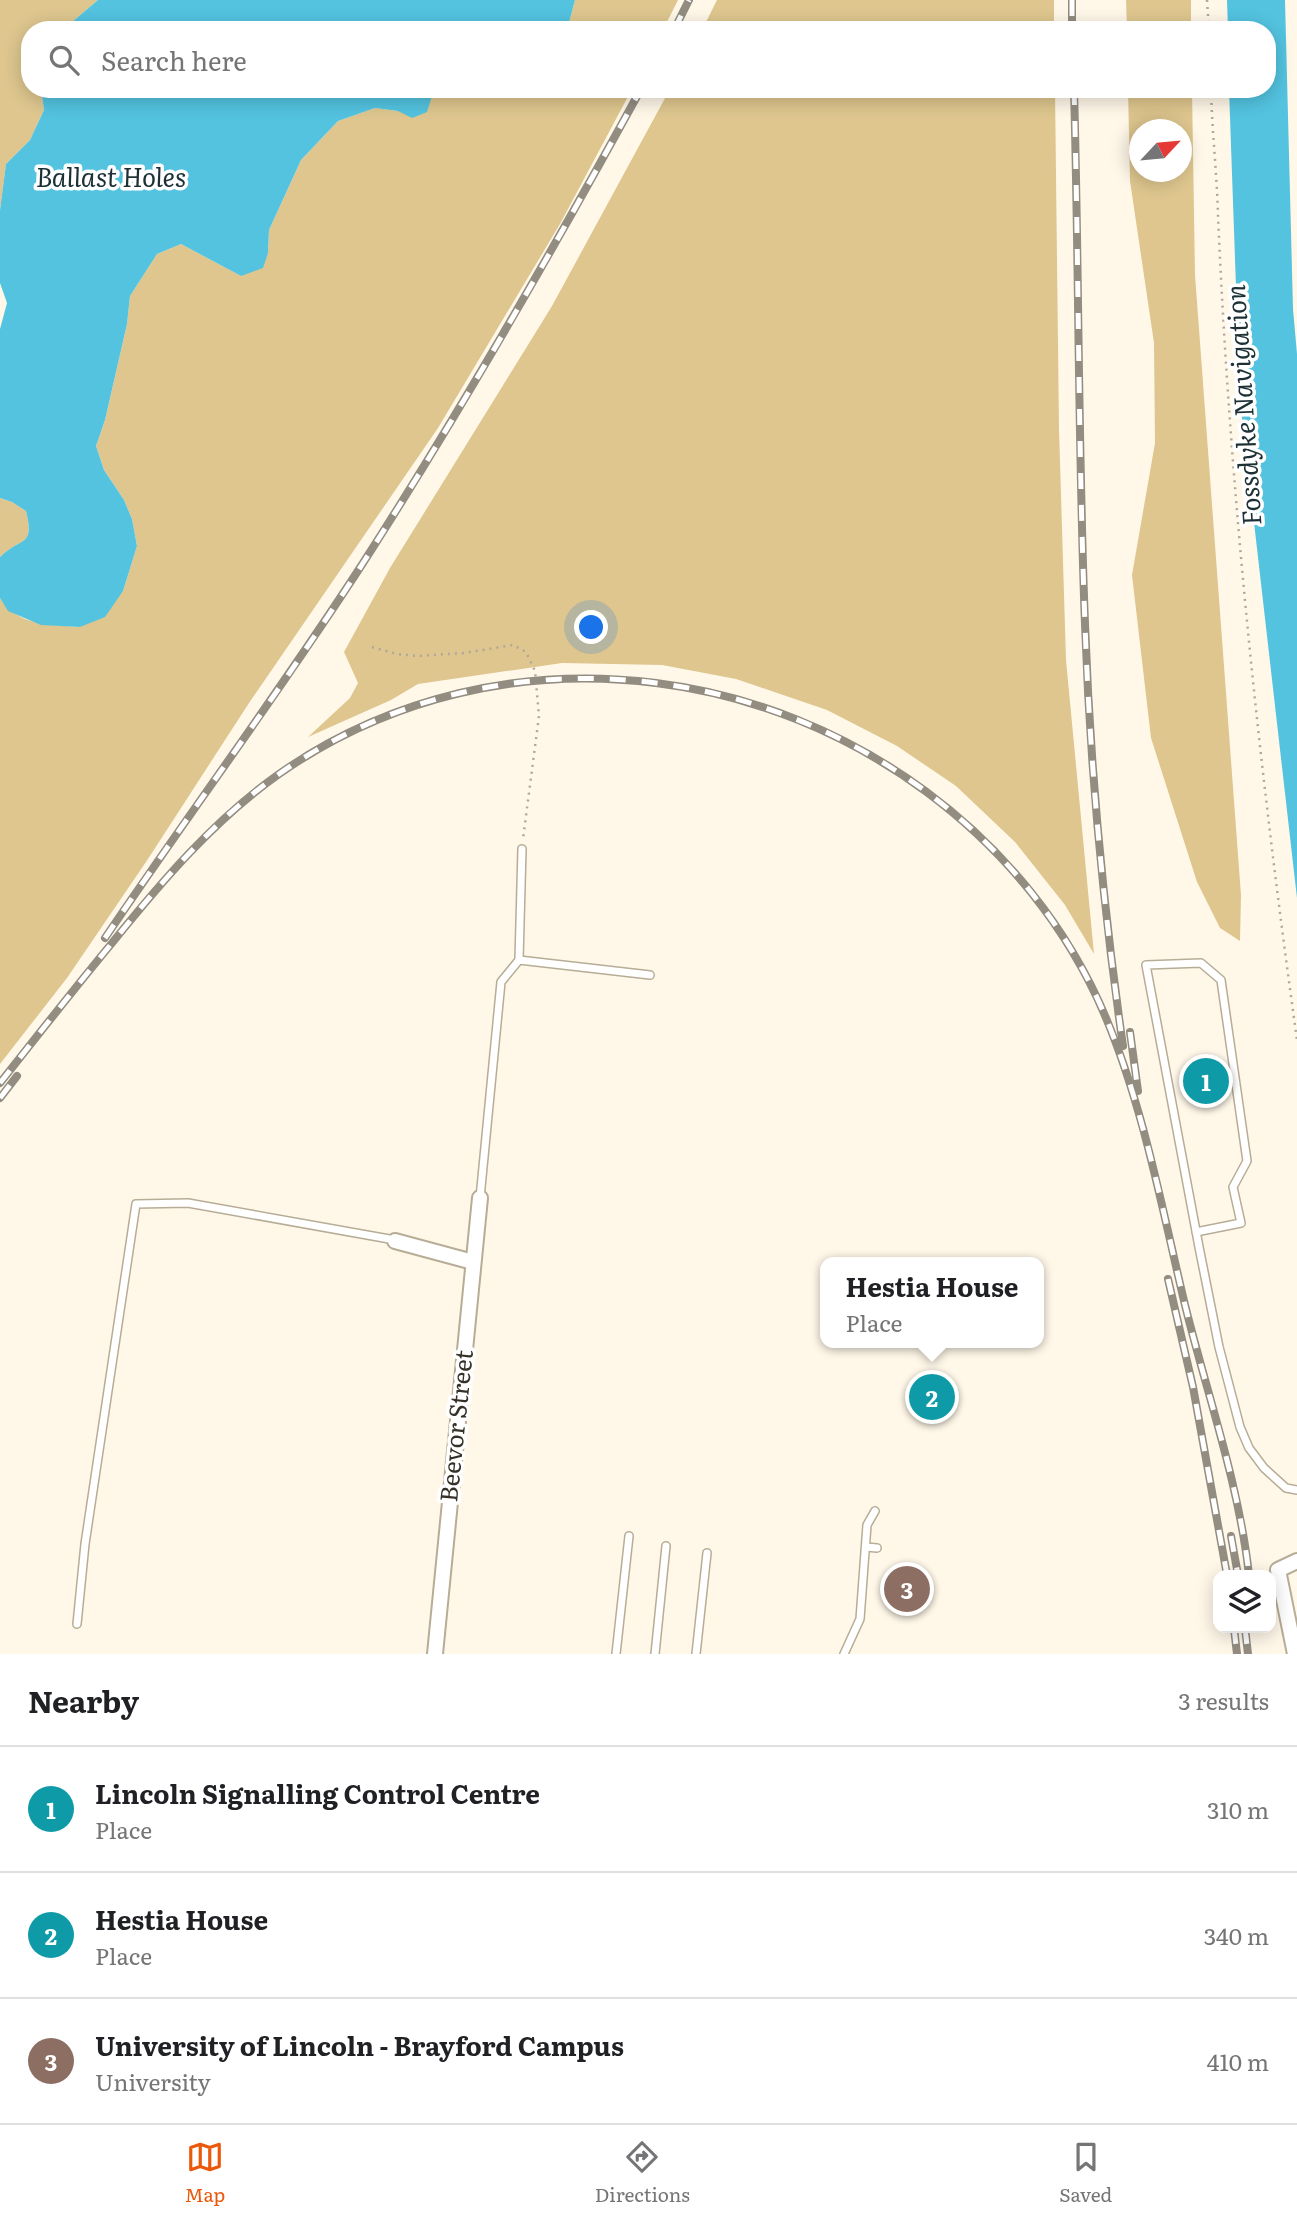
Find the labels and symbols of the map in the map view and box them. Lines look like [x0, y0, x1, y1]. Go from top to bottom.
north arrow [1129, 119, 1192, 182]
water label: Ballast Holes [36, 156, 186, 195]
water label: Fossdyke Navigation [1214, 283, 1269, 527]
your location [574, 610, 608, 644]
pin: 1 [1183, 1055, 1229, 1107]
street label: Beevor Street [429, 1348, 480, 1503]
pin: 2 [909, 1371, 955, 1423]
pin: 3 [884, 1563, 930, 1615]

